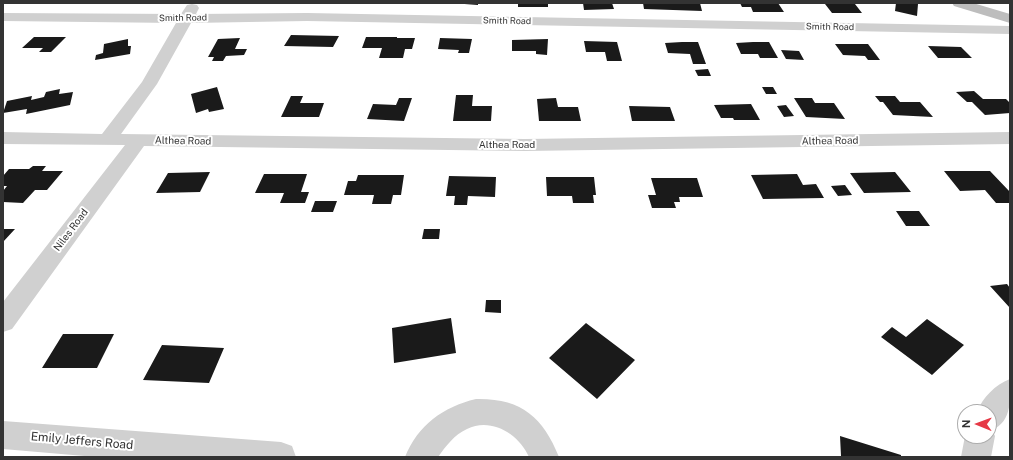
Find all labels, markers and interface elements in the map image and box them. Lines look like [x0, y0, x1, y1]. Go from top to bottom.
street label: Smith Road [159, 12, 207, 24]
street label: Smith Road [483, 15, 531, 27]
street label: Smith Road [806, 21, 854, 33]
street label: Althea Road [155, 135, 211, 147]
street label: Althea Road [802, 135, 858, 147]
street label: Althea Road [479, 139, 535, 151]
street label: Niles Road [51, 207, 91, 253]
north arrow [957, 404, 997, 444]
text: N [960, 419, 972, 428]
street label: Emily Jeffers Road [30, 429, 134, 453]

